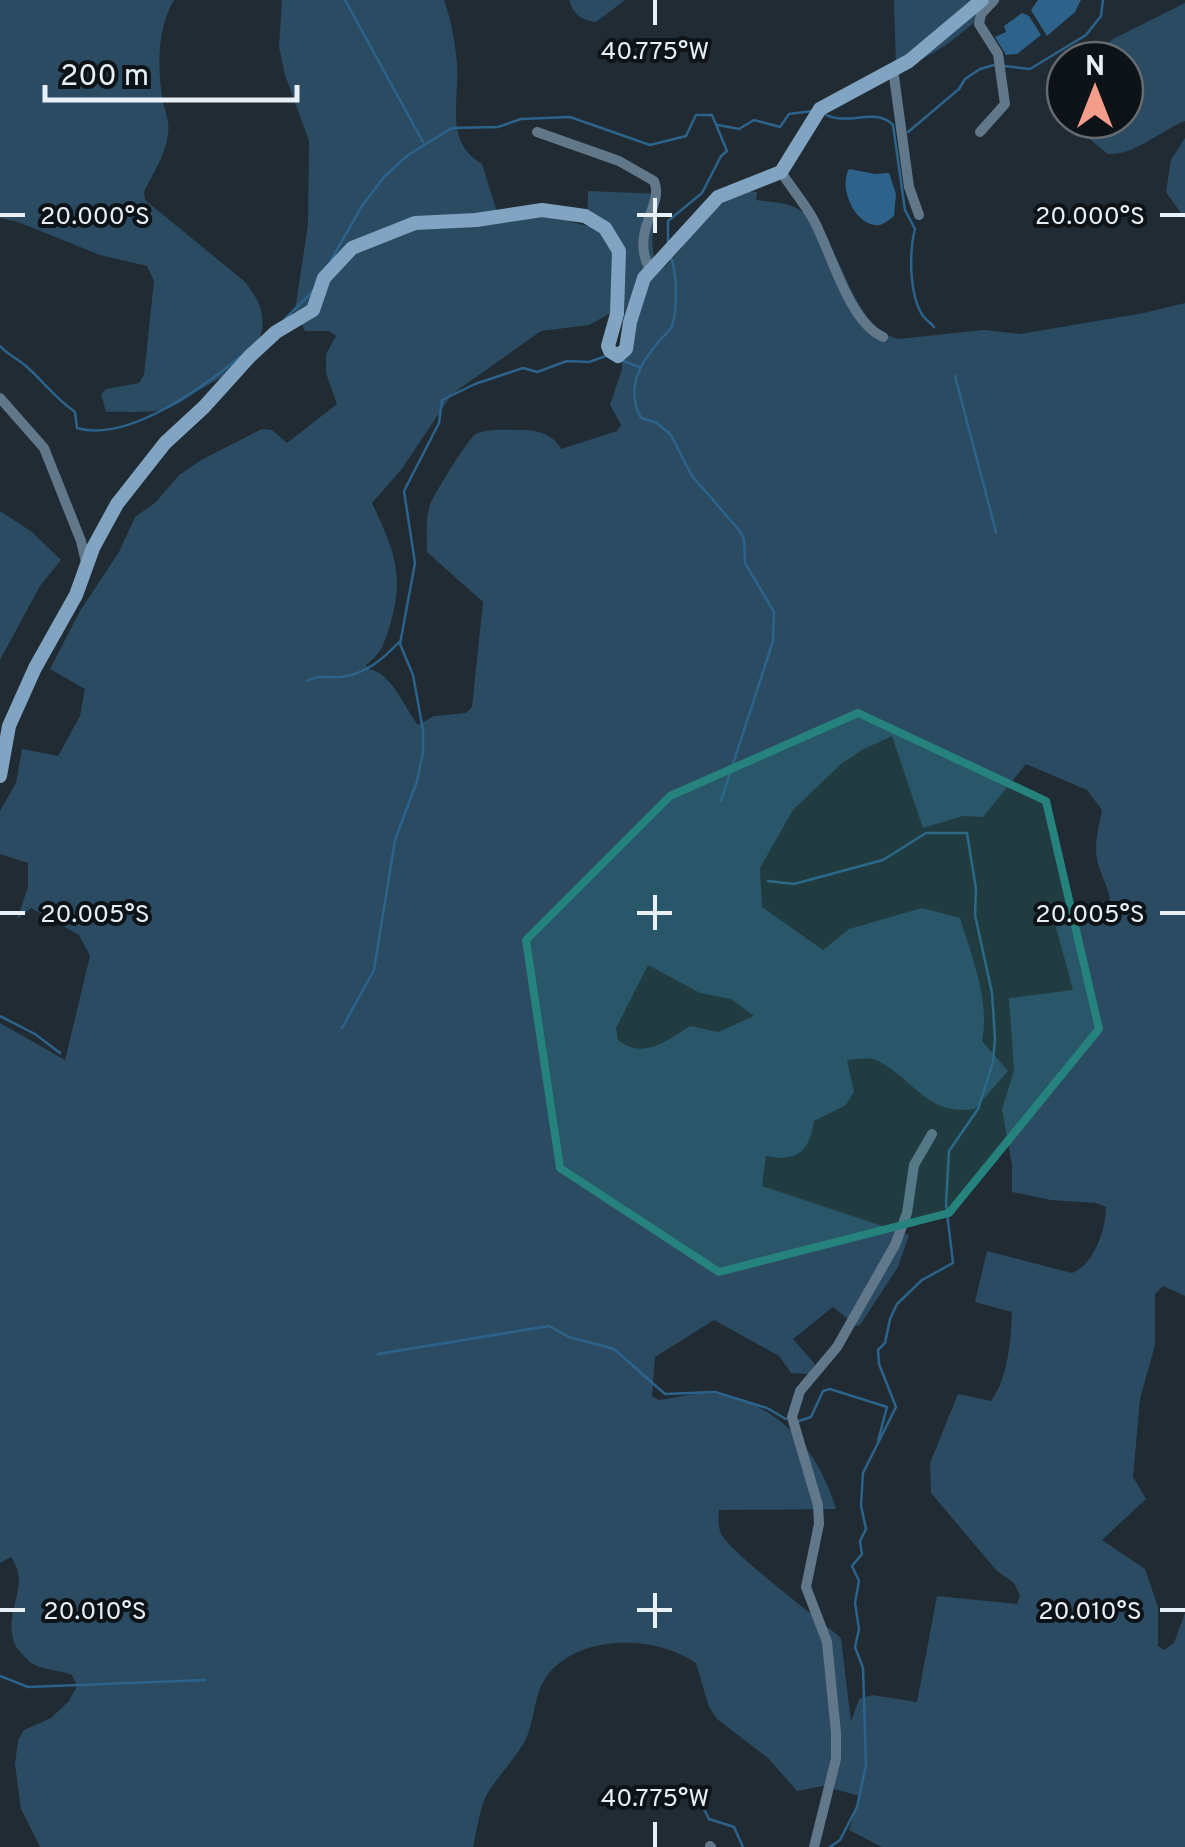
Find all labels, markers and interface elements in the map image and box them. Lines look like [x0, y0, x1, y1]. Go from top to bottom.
text: 40.775°W [601, 37, 709, 69]
scale bar [45, 40, 298, 102]
north arrow [1045, 40, 1145, 140]
text: N [1085, 50, 1105, 86]
text: 200 m [60, 59, 149, 96]
text: 20.000°S [40, 202, 150, 234]
text: 20.000°S [1035, 202, 1145, 234]
text: 20.005°S [40, 900, 150, 932]
text: 20.005°S [1035, 900, 1145, 932]
text: 20.010°S [43, 1597, 147, 1629]
text: 20.010°S [1038, 1597, 1142, 1629]
text: 40.775°W [601, 1784, 709, 1816]

